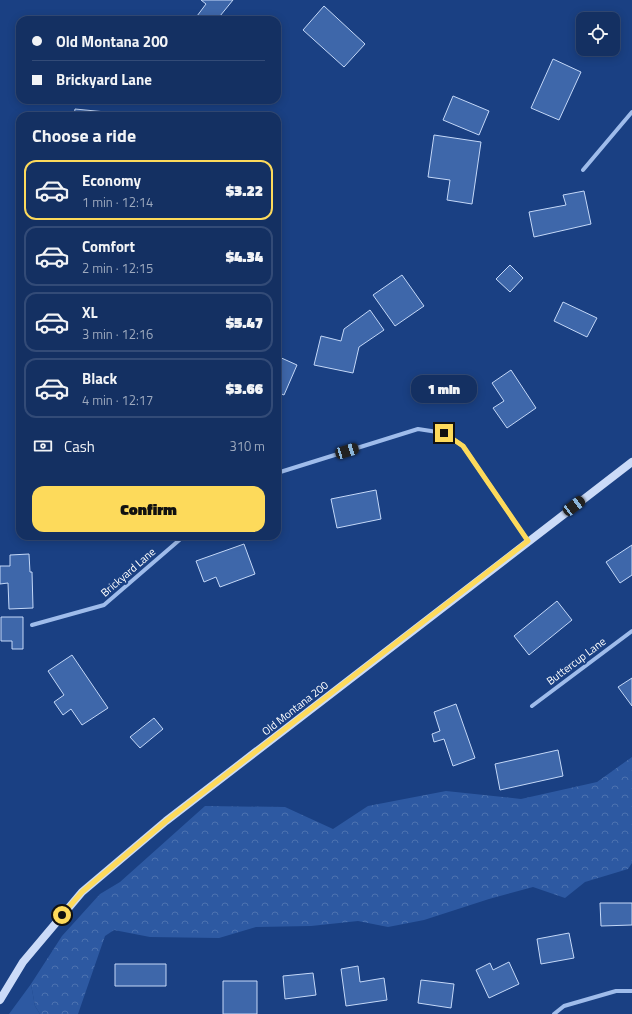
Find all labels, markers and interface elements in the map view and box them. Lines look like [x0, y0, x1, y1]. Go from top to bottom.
map controls [576, 12, 620, 56]
button: locate [576, 12, 620, 56]
text: Old Montana 200 [56, 30, 168, 53]
text: Brickyard Lane [56, 68, 152, 91]
text: Choose a ride [32, 122, 136, 149]
text: Economy [82, 169, 141, 192]
icon: car [34, 172, 70, 208]
text: $3.22 [226, 179, 263, 202]
text: 1 min · 12:14 [82, 192, 153, 212]
text: Comfort [82, 235, 135, 258]
icon: car [34, 238, 70, 274]
text: $4.34 [226, 245, 263, 268]
text: 2 min · 12:15 [82, 258, 153, 278]
text: XL [82, 301, 98, 324]
icon: car [34, 304, 70, 340]
text: $5.47 [226, 311, 263, 334]
text: 3 min · 12:16 [82, 324, 153, 344]
text: Black [82, 367, 117, 390]
icon: car [34, 370, 70, 406]
callout: 1 min [411, 375, 477, 403]
text: $3.66 [226, 377, 263, 400]
text: 1 min [428, 379, 460, 399]
text: 4 min · 12:17 [82, 390, 153, 410]
route end [435, 424, 453, 442]
icon: cash [32, 435, 54, 457]
text: Cash [64, 435, 95, 458]
text: 310 m [229, 436, 265, 456]
car [334, 442, 360, 460]
button: Confirm [32, 486, 265, 532]
car [561, 494, 587, 518]
street label: Brickyard Lane [97, 543, 159, 600]
street label: Buttercup Lane [543, 633, 609, 689]
street label: Old Montana 200 [258, 677, 332, 739]
route start [53, 906, 71, 924]

